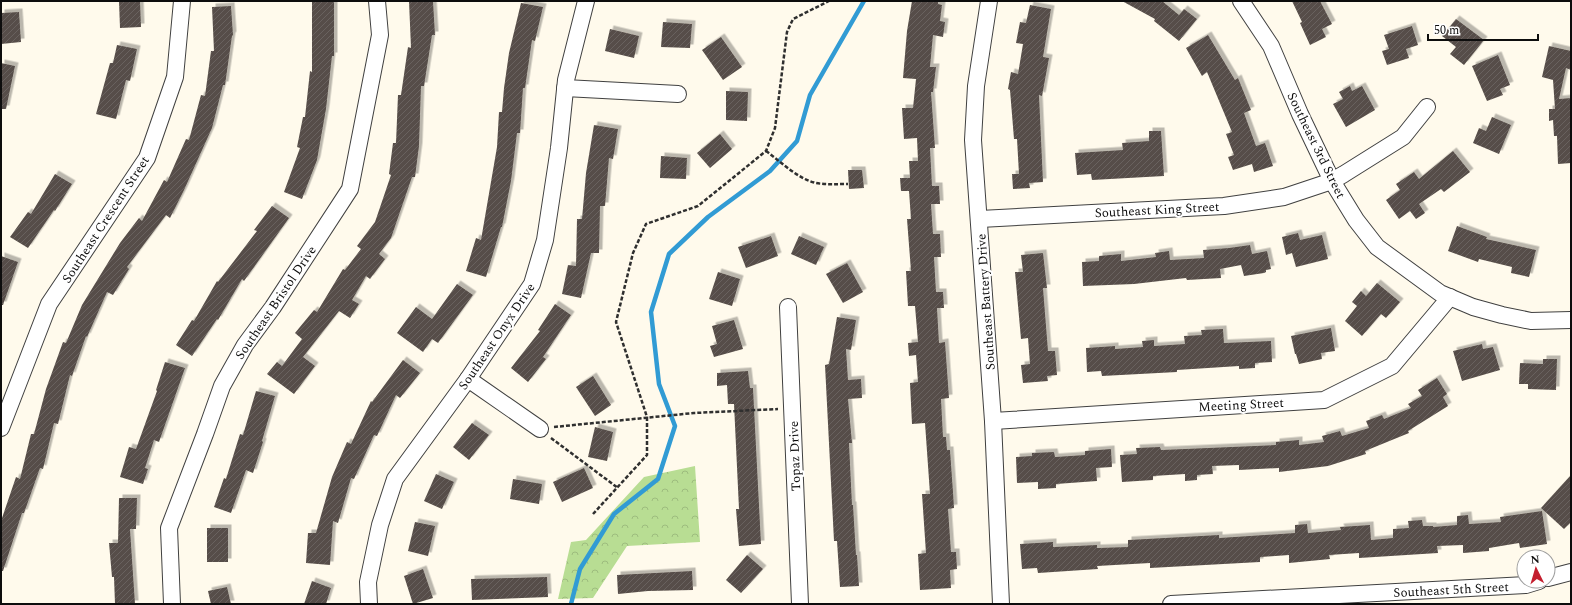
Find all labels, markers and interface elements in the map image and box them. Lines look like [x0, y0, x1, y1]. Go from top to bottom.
scale bar [1428, 16, 1538, 42]
text: 50 m [1434, 21, 1459, 40]
street label: Southeast 3rd Street [1282, 89, 1351, 202]
street label: Southeast Crescent Street [57, 152, 155, 287]
street label: Southeast King Street [1094, 197, 1220, 223]
street label: Southeast Battery Drive [971, 233, 1001, 371]
street label: Southeast Bristol Drive [230, 242, 321, 363]
street label: Southeast Onyx Drive [453, 279, 540, 394]
street label: Meeting Street [1198, 393, 1285, 417]
street label: Topaz Drive [784, 421, 806, 491]
north arrow [1516, 549, 1556, 589]
text: N [1530, 551, 1540, 568]
street label: Southeast 5th Street [1393, 577, 1510, 603]

